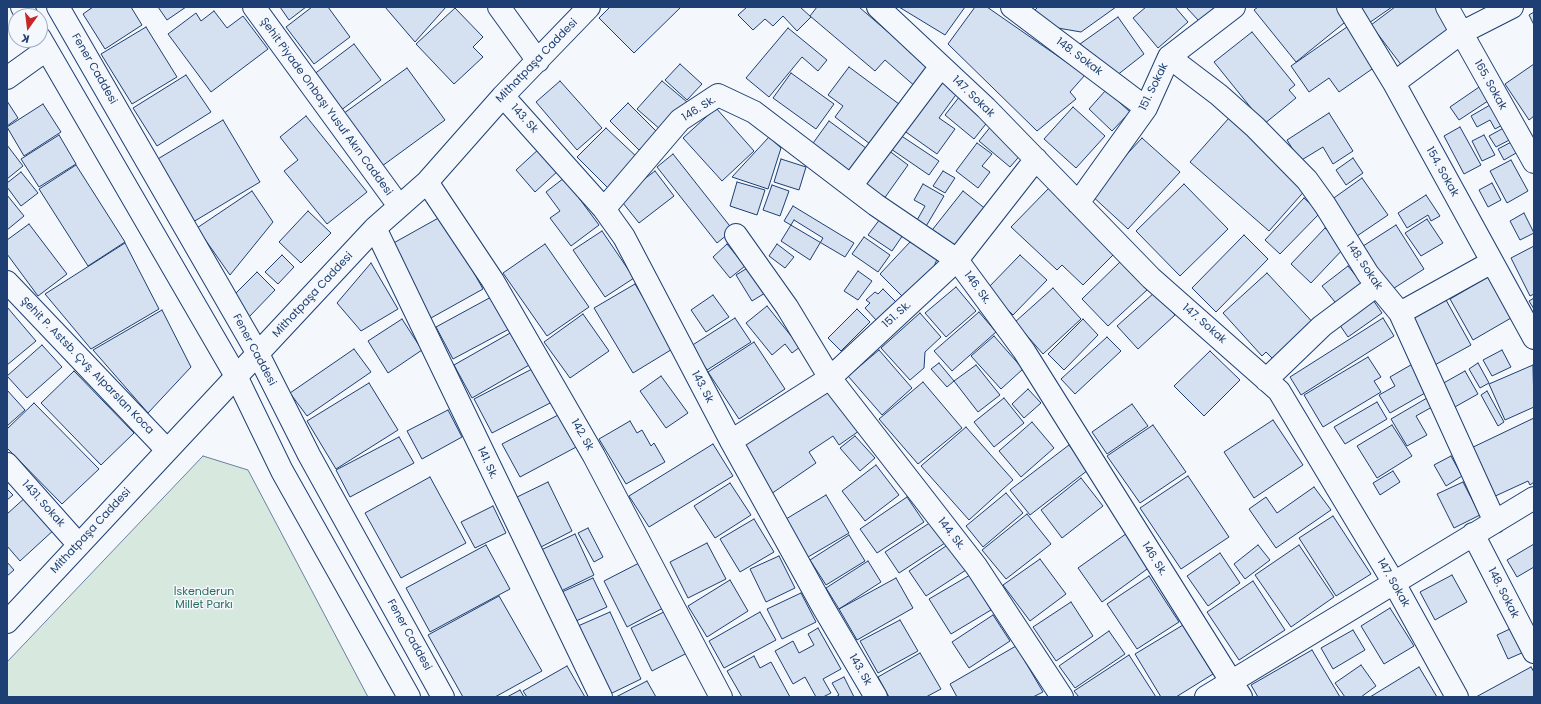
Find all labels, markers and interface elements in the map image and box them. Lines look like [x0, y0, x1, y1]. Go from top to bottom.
north arrow [8, 8, 48, 48]
street label: Şehit Piyade Onbaşı Yusuf Akın Caddesi [257, 16, 395, 198]
street label: Mithatpaşa Caddesi [493, 16, 581, 106]
text: K [20, 30, 31, 47]
street label: Fener Caddesi [68, 31, 120, 107]
street label: 148. Sokak [1053, 35, 1105, 79]
street label: 165. Sokak [1471, 58, 1509, 112]
street label: 151. Sokak [1137, 61, 1171, 113]
street label: 147. Sokak [949, 74, 997, 120]
street label: 146. Sk. [680, 94, 718, 124]
street label: 143. Sk [508, 102, 540, 136]
street label: 154. Sokak [1423, 145, 1461, 199]
street label: 148. Sokak [1343, 240, 1385, 292]
street label: Mithatpaşa Caddesi [270, 250, 356, 340]
street label: 146. Sk. [961, 269, 993, 307]
street label: Şehit P. Astsb. Çvş. Alparslan Koca [18, 295, 156, 437]
street label: 151. Sk. [880, 299, 914, 331]
street label: 147. Sokak [1179, 301, 1229, 347]
street label: Fener Caddesi [230, 312, 278, 388]
street label: 143. Sk [688, 369, 716, 405]
street label: 142. Sk [568, 417, 596, 453]
street label: 141. Sk. [474, 445, 500, 481]
street label: 1431. Sokak [19, 478, 67, 530]
street label: Mithatpaşa Caddesi [48, 486, 134, 576]
street label: 144. Sk. [934, 515, 968, 553]
street label: 146. Sk. [1139, 540, 1169, 578]
street label: 147. Sokak [1374, 556, 1412, 610]
street label: 148. Sokak [1485, 566, 1521, 620]
park label: İskenderun Millet Parkı [174, 585, 234, 611]
street label: Fener Caddesi [384, 597, 434, 673]
street label: 143. Sk [846, 652, 874, 688]

